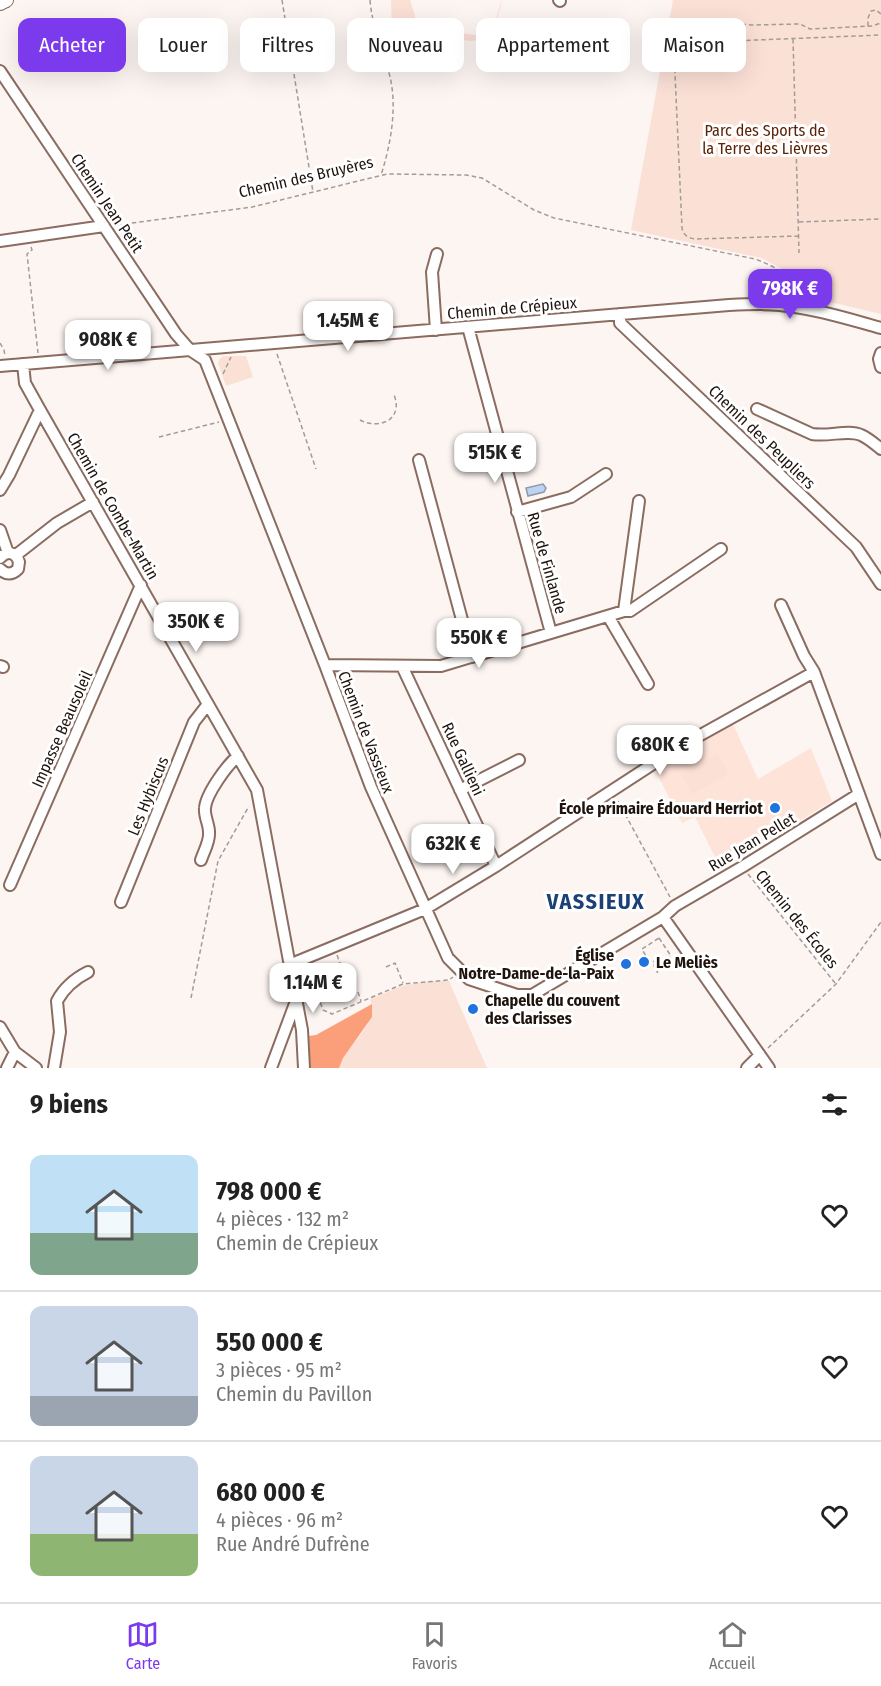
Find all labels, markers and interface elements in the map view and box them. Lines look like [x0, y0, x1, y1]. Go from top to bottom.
chip: Acheter [18, 18, 126, 72]
chip: Louer [138, 18, 228, 72]
chip: Filtres [240, 18, 335, 72]
chip: Nouveau [347, 18, 464, 72]
chip: Appartement [476, 18, 630, 72]
chip: Maison [642, 18, 746, 72]
park label: Parc des Sports de la Terre des Lièvres [702, 121, 828, 158]
street label: Chemin Jean Petit [67, 150, 148, 257]
street label: Chemin des Bruyères [237, 152, 375, 202]
pin: 798K € [741, 269, 839, 320]
text: 798K € [762, 276, 818, 300]
street label: Chemin de Crépieux [447, 293, 577, 323]
pin: 1.45M € [293, 301, 403, 352]
text: 1.45M € [317, 308, 379, 332]
pin: 908K € [59, 320, 157, 371]
text: 908K € [79, 327, 137, 351]
street label: Chemin des Peupliers [705, 381, 819, 493]
street label: Chemin de Combe-Martin [63, 429, 163, 583]
pin: 515K € [446, 433, 544, 484]
text: 515K € [468, 440, 522, 464]
street label: Rue de Finlande [523, 510, 571, 616]
pin: 350K € [147, 602, 245, 653]
text: 350K € [168, 609, 224, 633]
pin: 550K € [430, 618, 528, 669]
text: 550K € [451, 625, 507, 649]
street label: Impasse Beausoleil [28, 668, 96, 790]
street label: Chemin de Vassieux [334, 668, 398, 796]
street label: Rue Gallieni [438, 719, 488, 799]
pin: 680K € [611, 725, 709, 776]
text: 680K € [631, 732, 689, 756]
street label: Les Hybiscus [124, 754, 172, 838]
place label: École primaire Édouard Herriot [559, 798, 763, 818]
marker: École primaire Édouard Herriot [768, 801, 782, 815]
street label: Rue Jean Pellet [705, 808, 800, 875]
pin: 632K € [404, 824, 502, 875]
text: 632K € [425, 831, 481, 855]
street label: Chemin des Écoles [752, 866, 843, 972]
district label: VASSIEUX [546, 888, 645, 915]
place label: Église Notre-Dame-de-la-Paix [459, 945, 614, 983]
place label: Le Meliès [656, 953, 718, 972]
marker: Le Meliès [637, 955, 651, 969]
marker: Église Notre-Dame-de-la-Paix [619, 957, 633, 971]
pin: 1.14M € [258, 963, 368, 1014]
text: 1.14M € [283, 970, 343, 994]
place label: Chapelle du couvent des Clarisses [485, 991, 620, 1028]
marker: Chapelle du couvent des Clarisses [466, 1002, 480, 1016]
icon: filters [818, 1088, 851, 1121]
text: 9 biens [30, 1089, 108, 1120]
text: 798 000 € [216, 1176, 321, 1207]
icon: home [78, 1179, 150, 1251]
icon: heart [818, 1199, 851, 1232]
text: 4 pièces · 132 m² [216, 1207, 349, 1231]
text: Chemin de Crépieux [216, 1231, 378, 1255]
text: 550 000 € [216, 1327, 323, 1358]
icon: home [78, 1330, 150, 1402]
icon: heart [818, 1350, 851, 1383]
text: 3 pièces · 95 m² [216, 1358, 342, 1382]
text: Chemin du Pavillon [216, 1382, 372, 1406]
text: 680 000 € [216, 1477, 325, 1508]
icon: home [78, 1480, 150, 1552]
icon: heart [818, 1500, 851, 1533]
text: 4 pièces · 96 m² [216, 1508, 343, 1532]
text: Rue André Dufrène [216, 1532, 370, 1556]
tab: Carte [126, 1618, 160, 1673]
tab: Favoris [412, 1618, 457, 1673]
tab: Accueil [709, 1618, 755, 1673]

